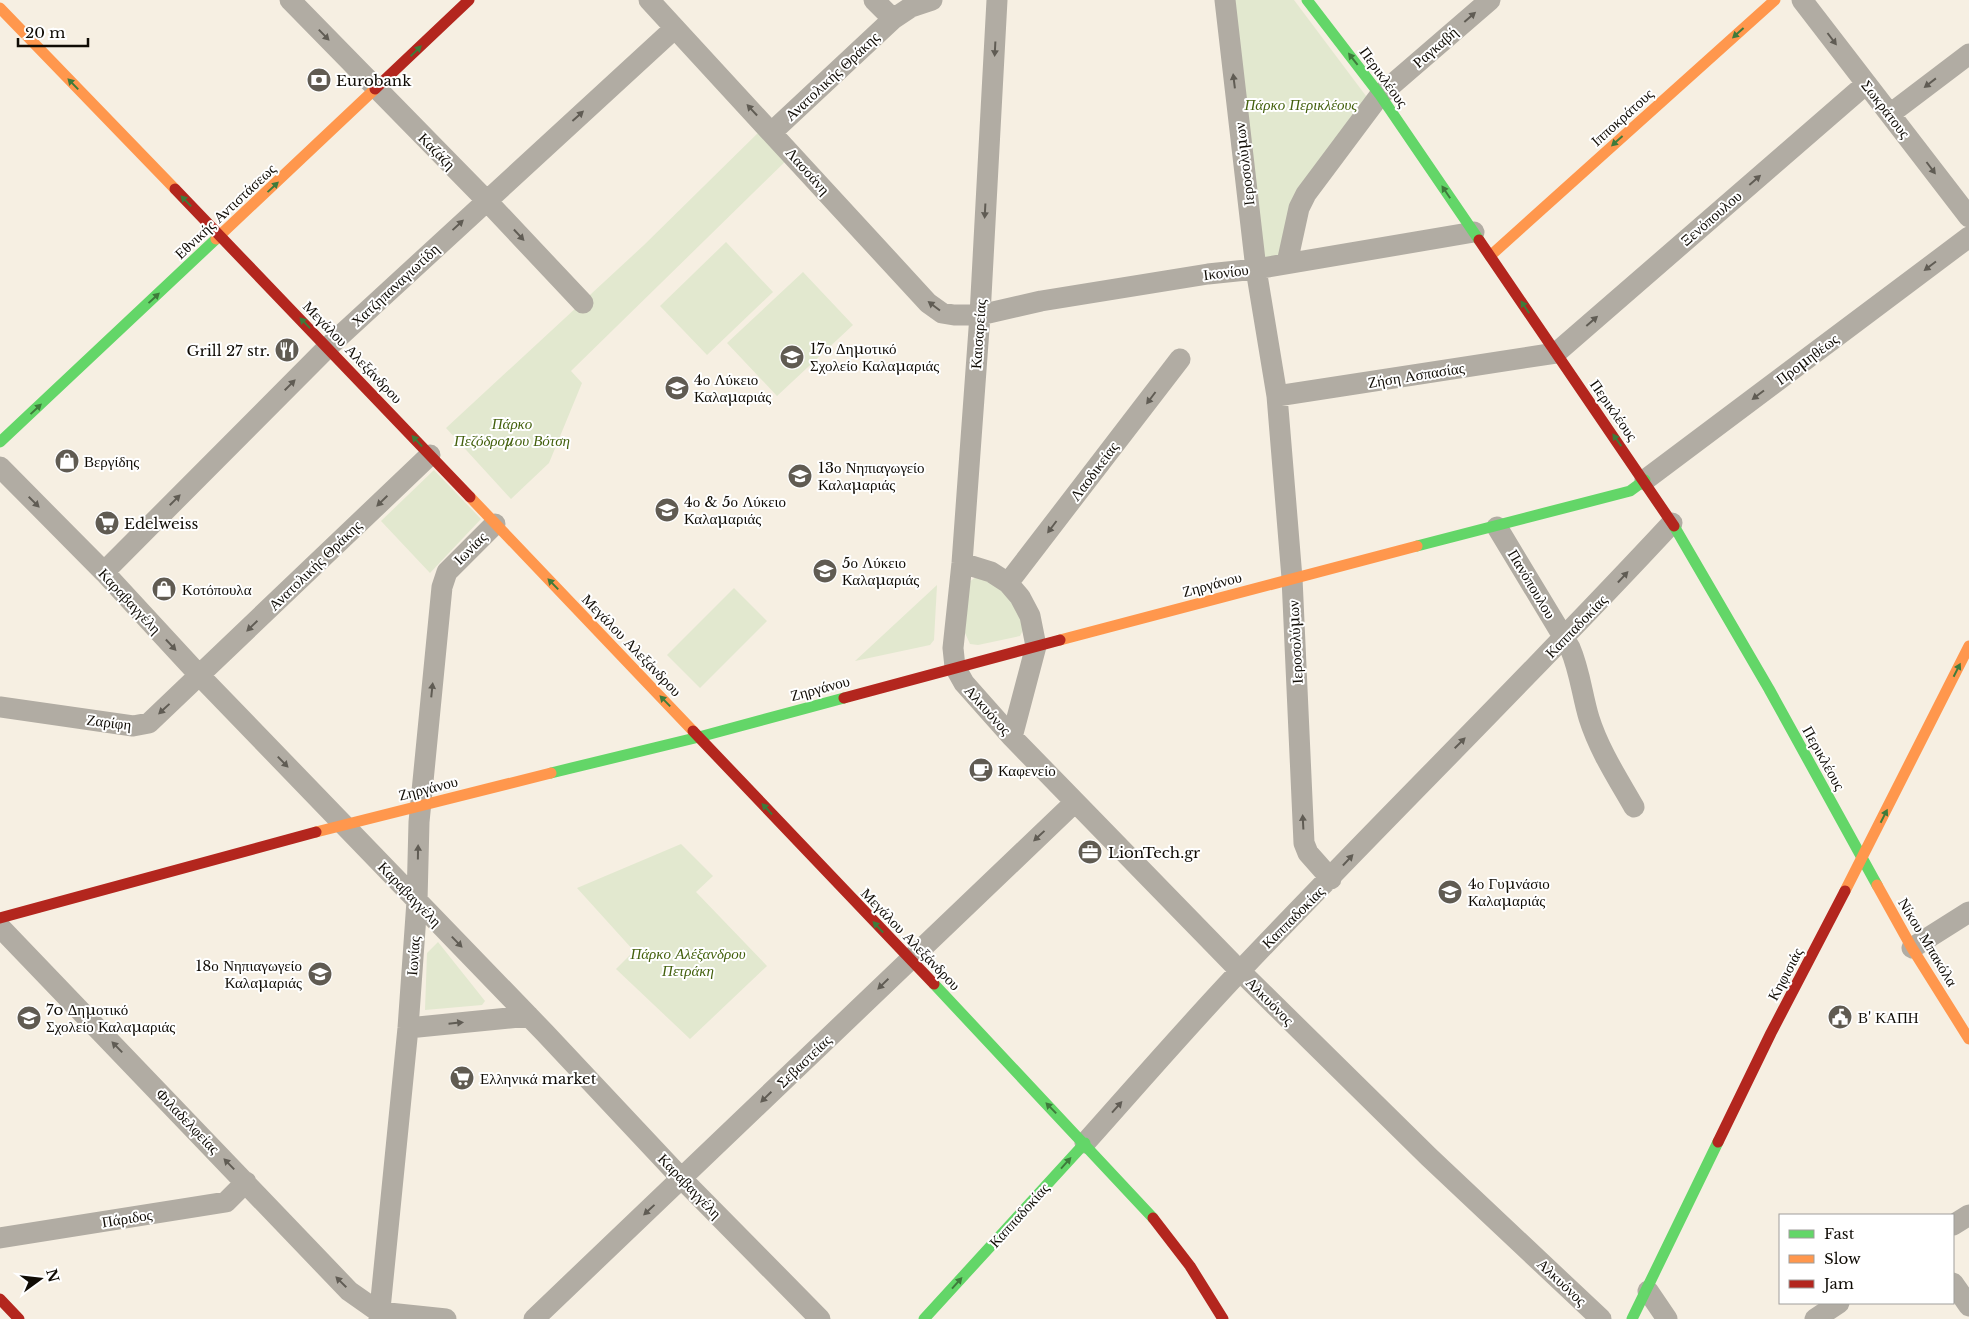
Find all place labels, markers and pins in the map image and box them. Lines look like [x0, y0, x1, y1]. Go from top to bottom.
bank icon: Eurobank [306, 67, 332, 93]
place label: Eurobank [336, 71, 412, 90]
restaurant icon: Grill 27 str. [274, 337, 300, 363]
place label: 17ο Δημοτικό Σχολείο Καλαμαριάς [810, 339, 939, 375]
place label: Grill 27 str. [187, 341, 270, 360]
school or university icon: 17ο Δημοτικό Σχολείο Καλαμαριάς [779, 344, 805, 370]
place label: 4ο Λύκειο Καλαμαριάς [694, 370, 771, 406]
school or university icon: 4ο Λύκειο Καλαμαριάς [664, 375, 690, 401]
shop icon: Βεργίδης [54, 448, 80, 474]
place label: Βεργίδης [84, 452, 139, 471]
place label: 13ο Νηπιαγωγείο Καλαμαριάς [818, 458, 925, 494]
school or university icon: 13ο Νηπιαγωγείο Καλαμαριάς [787, 463, 813, 489]
place label: 4ο & 5ο Λύκειο Καλαμαριάς [684, 492, 786, 528]
school or university icon: 4ο & 5ο Λύκειο Καλαμαριάς [654, 497, 680, 523]
supermarket icon: Edelweiss [94, 510, 120, 536]
place label: Edelweiss [124, 514, 198, 533]
place label: 5ο Λύκειο Καλαμαριάς [842, 553, 919, 589]
school or university icon: 5ο Λύκειο Καλαμαριάς [812, 558, 838, 584]
shop icon: Κοτόπουλα [151, 576, 177, 602]
place label: Κοτόπουλα [182, 580, 252, 599]
cafe icon: Καφενείο [968, 757, 994, 783]
place label: Καφενείο [998, 761, 1056, 780]
office icon: LionTech.gr [1077, 839, 1103, 865]
place label: LionTech.gr [1108, 843, 1201, 862]
place label: 4ο Γυμνάσιο Καλαμαριάς [1468, 874, 1550, 910]
school or university icon: 4ο Γυμνάσιο Καλαμαριάς [1437, 879, 1463, 905]
place label: 18ο Νηπιαγωγείο Καλαμαριάς [196, 956, 302, 992]
school or university icon: 18ο Νηπιαγωγείο Καλαμαριάς [307, 961, 333, 987]
place label: 7o Δημοτικό Σχολείο Καλαμαριάς [46, 1000, 175, 1036]
public building icon: Β' ΚΑΠΗ [1827, 1004, 1853, 1030]
school or university icon: 7o Δημοτικό Σχολείο Καλαμαριάς [16, 1005, 42, 1031]
place label: Β' ΚΑΠΗ [1858, 1008, 1919, 1027]
supermarket icon: Ελληνικά market [449, 1065, 475, 1091]
place label: Ελληνικά market [480, 1069, 597, 1088]

